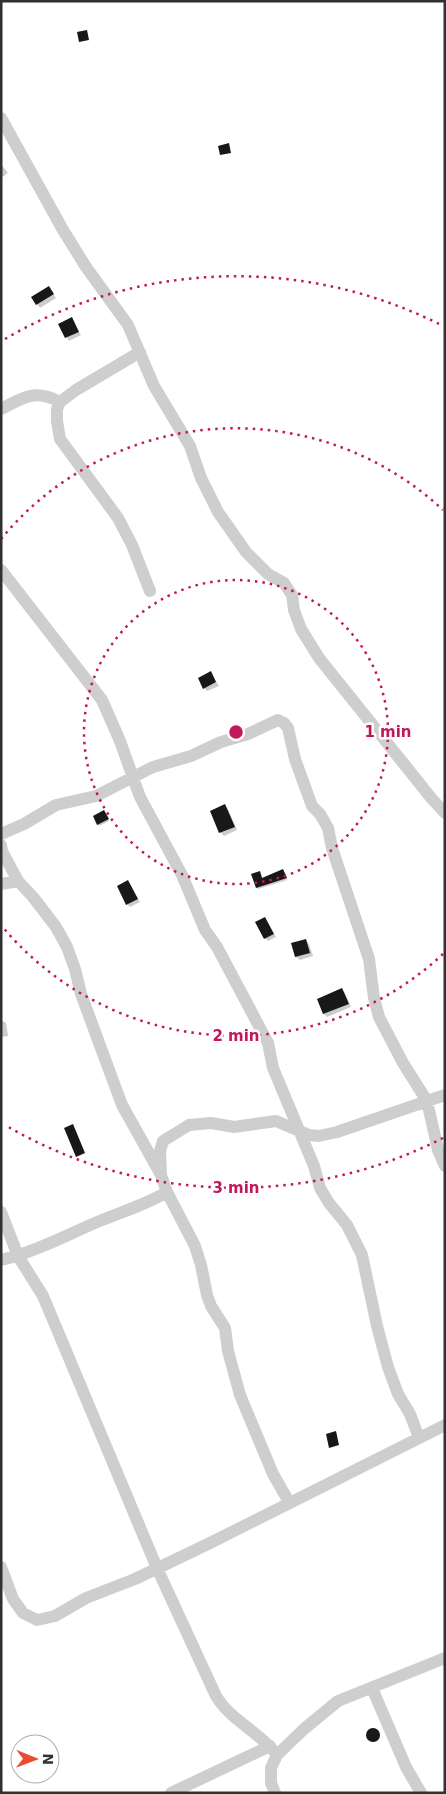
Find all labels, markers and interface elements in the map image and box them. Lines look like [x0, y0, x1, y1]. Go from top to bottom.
centre of rings [227, 723, 245, 741]
text: 1 min [364, 723, 412, 741]
text: 2 min [212, 1027, 260, 1045]
text: 3 min [212, 1179, 260, 1197]
north arrow [10, 1734, 60, 1784]
text: N [40, 1753, 56, 1765]

